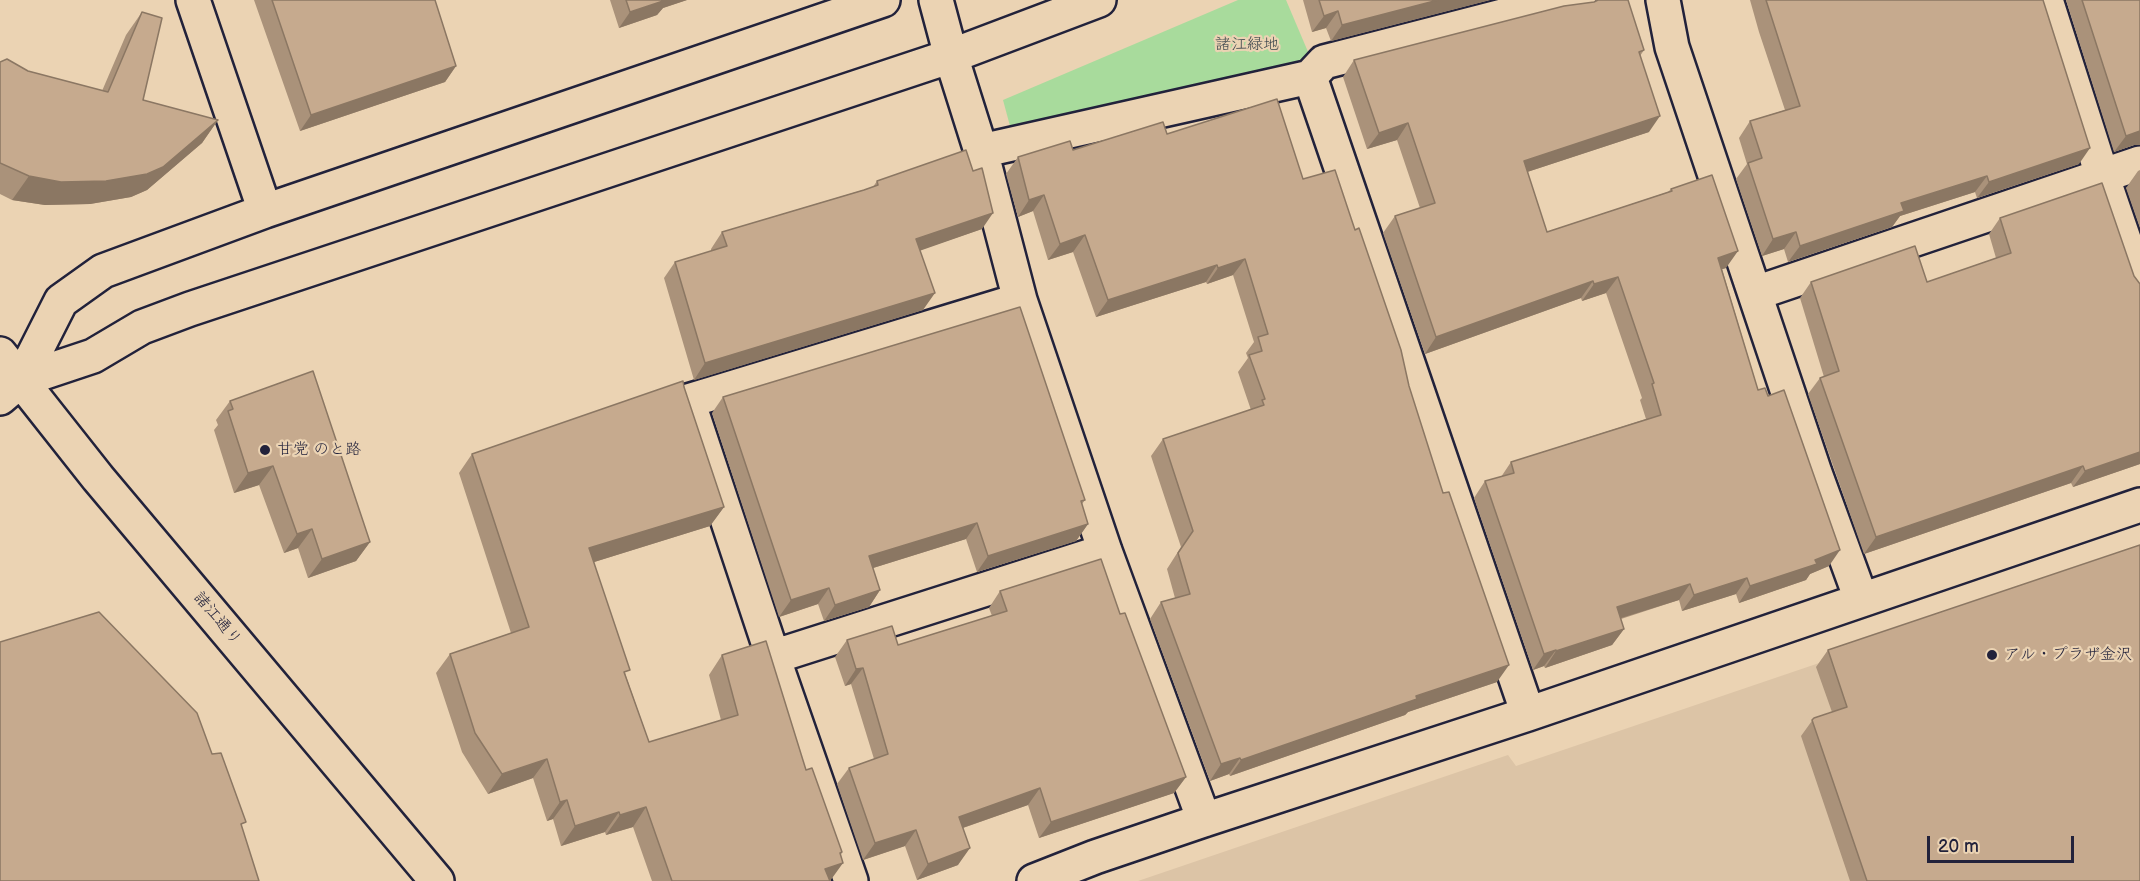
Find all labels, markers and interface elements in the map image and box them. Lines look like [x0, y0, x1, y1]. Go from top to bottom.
park label: 諸江緑地 [1215, 35, 1279, 55]
place label: 甘党 のと路 [277, 440, 361, 460]
marker: 甘党 のと路 [258, 443, 272, 457]
street label: 諸江通り [189, 588, 245, 650]
place label: アル・プラザ金沢 [2004, 645, 2132, 665]
marker: アル・プラザ金沢 [1985, 648, 1999, 662]
scale bar [1930, 824, 2077, 862]
text: 20 m [1938, 836, 1979, 857]

